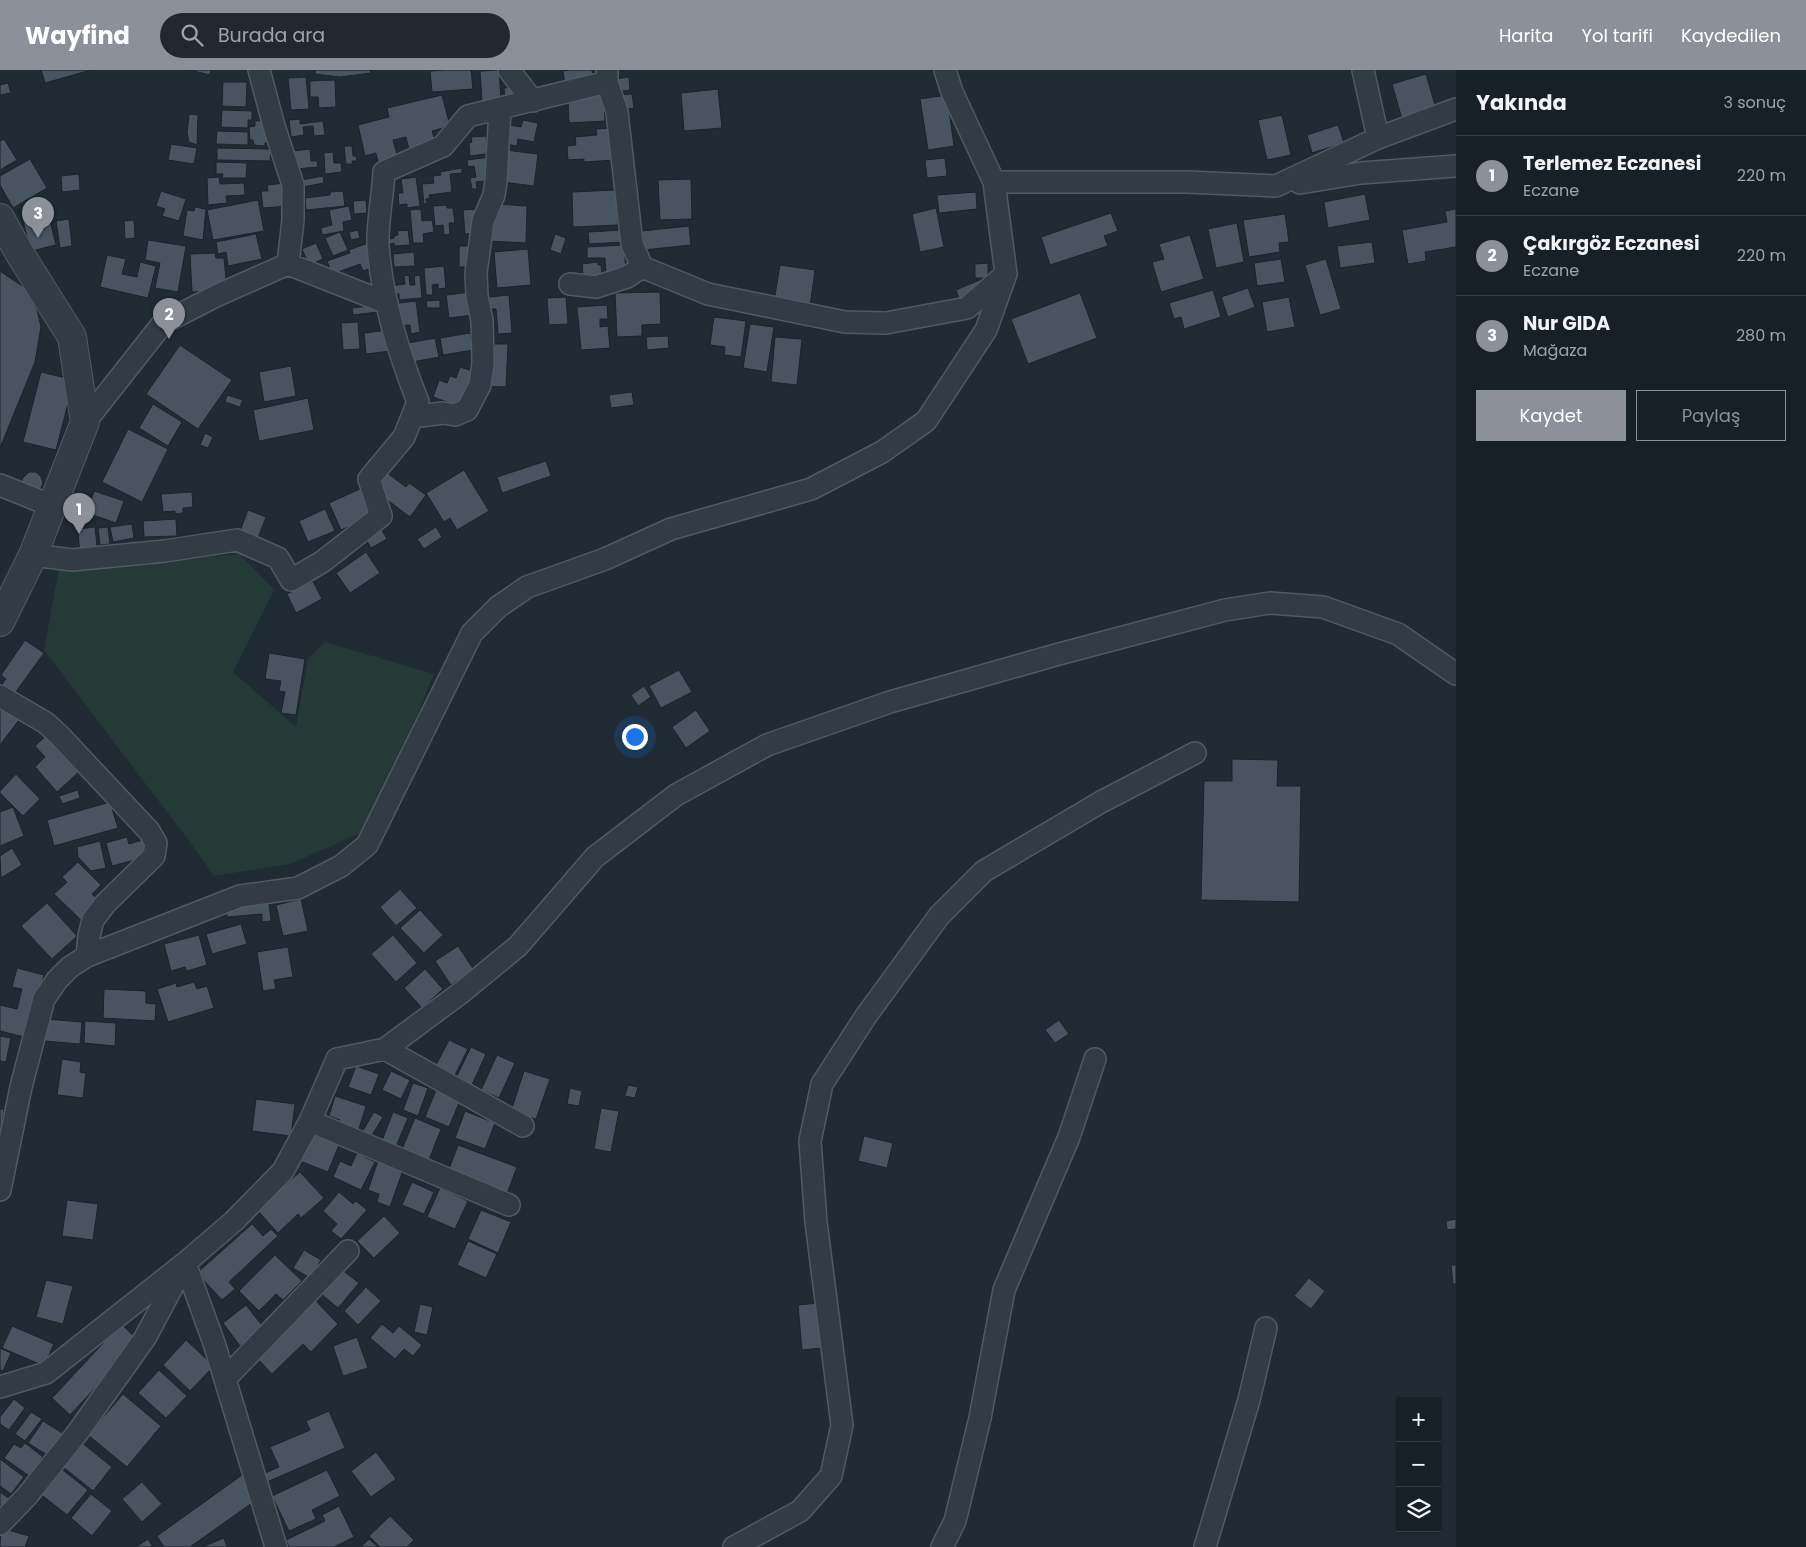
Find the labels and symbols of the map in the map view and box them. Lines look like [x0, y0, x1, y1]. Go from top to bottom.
pin: 3 [22, 197, 54, 238]
pin: 2 [153, 298, 185, 339]
pin: 1 [63, 493, 95, 534]
your location [622, 724, 648, 750]

